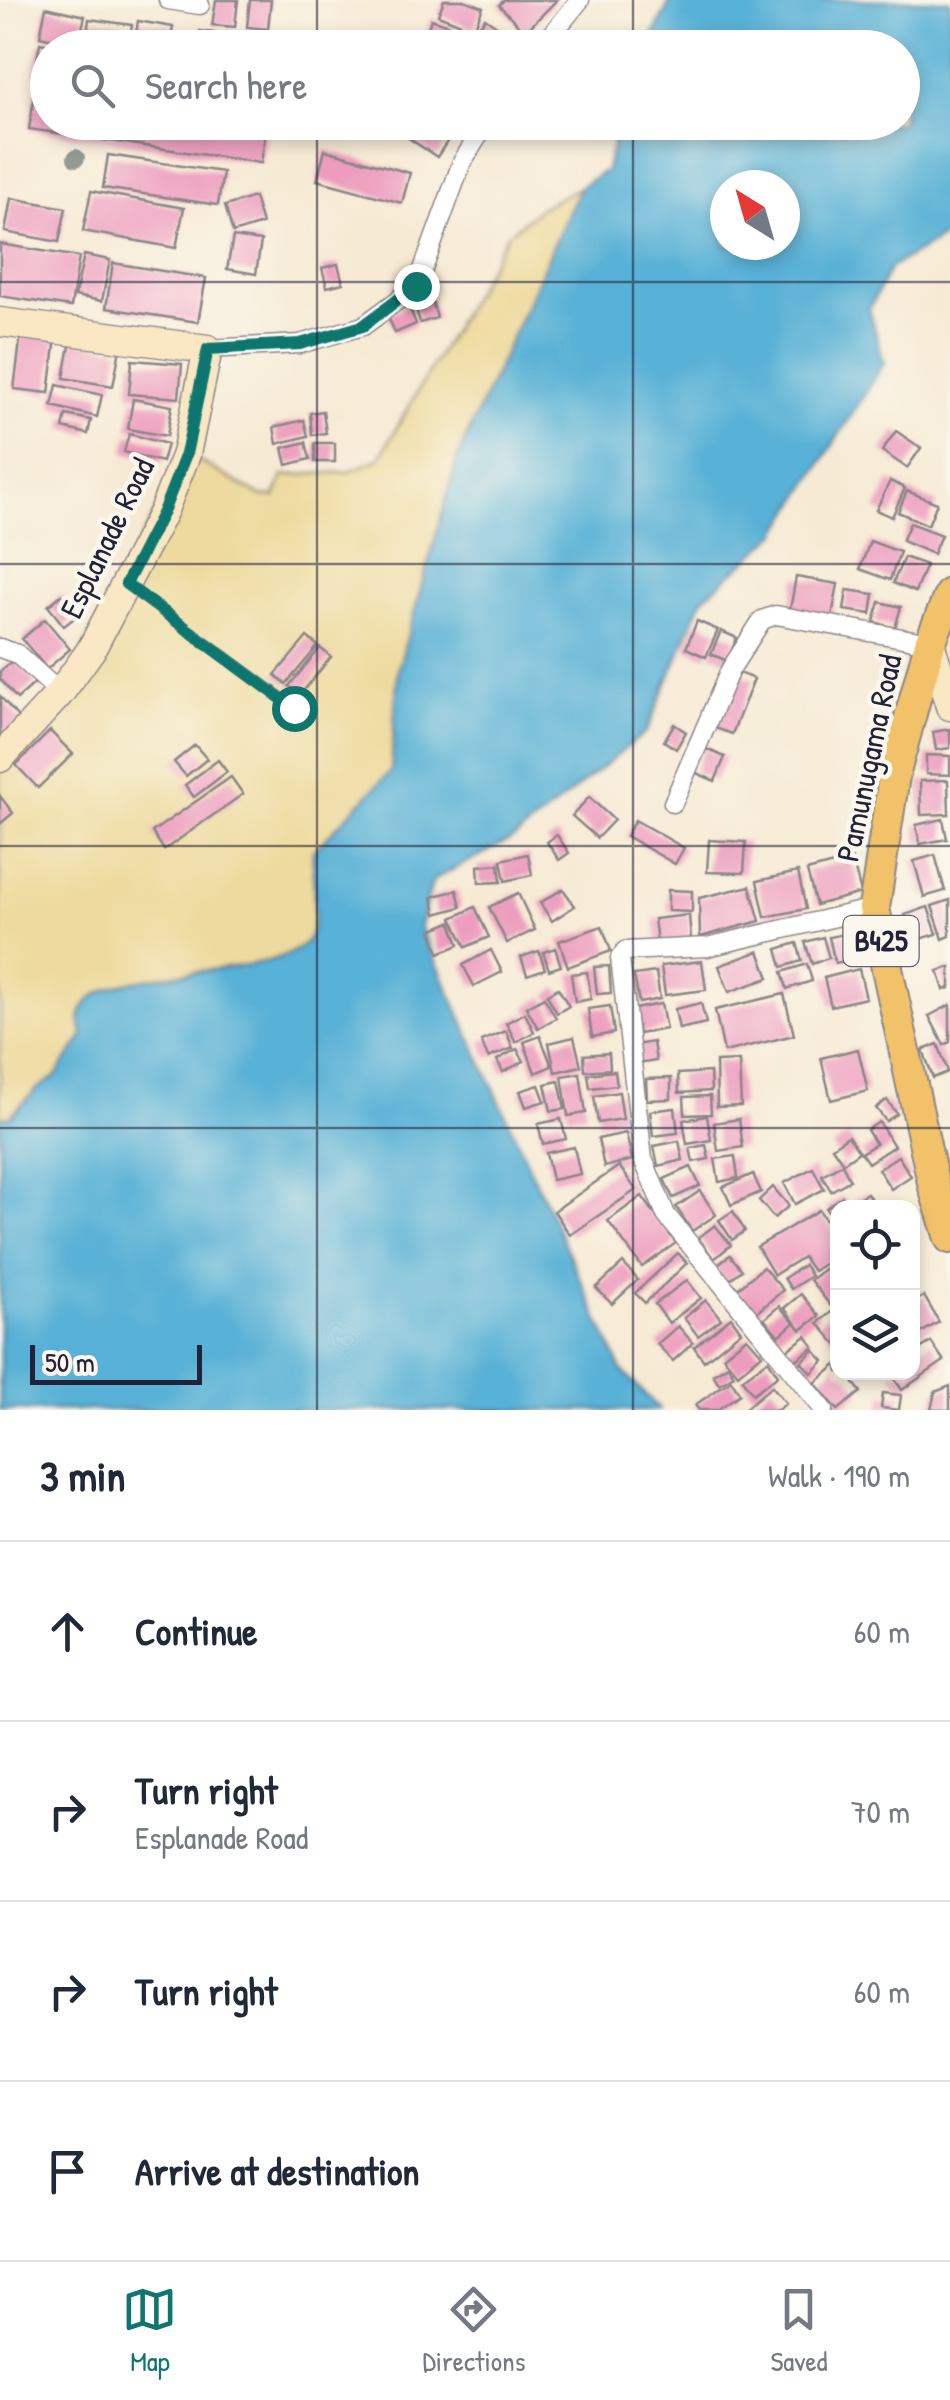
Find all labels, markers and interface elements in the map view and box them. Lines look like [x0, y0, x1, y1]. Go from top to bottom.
search box [30, 30, 920, 140]
icon: search [65, 58, 120, 113]
text: Search here [145, 59, 307, 111]
north arrow [710, 170, 800, 260]
route end [394, 264, 440, 310]
street label: Esplanade Road [49, 450, 164, 625]
street label: Pamunugama Road [826, 650, 911, 865]
route start [272, 686, 318, 732]
road number: B425 [844, 916, 918, 966]
map controls [830, 1200, 920, 1380]
button: locate [830, 1200, 920, 1290]
button: layers [830, 1290, 920, 1380]
scale bar [30, 1340, 202, 1384]
text: 50 m [45, 1343, 95, 1381]
text: 3 min [40, 1447, 125, 1504]
text: Walk · 190 m [768, 1454, 910, 1497]
icon: ahead [40, 1604, 95, 1659]
text: Continue [135, 1605, 257, 1657]
text: 60 m [854, 1610, 910, 1653]
text: Turn right [135, 1764, 278, 1816]
icon: right [40, 1784, 95, 1839]
text: 70 m [851, 1790, 910, 1833]
text: Esplanade Road [135, 1816, 308, 1859]
icon: right [40, 1964, 95, 2019]
text: Turn right [135, 1965, 278, 2017]
text: 60 m [854, 1970, 910, 2013]
icon: arrive [40, 2144, 95, 2199]
text: Arrive at destination [135, 2145, 419, 2197]
tab: Map [122, 2282, 177, 2380]
tab: Directions [422, 2282, 525, 2380]
tab: Saved [770, 2282, 828, 2380]

